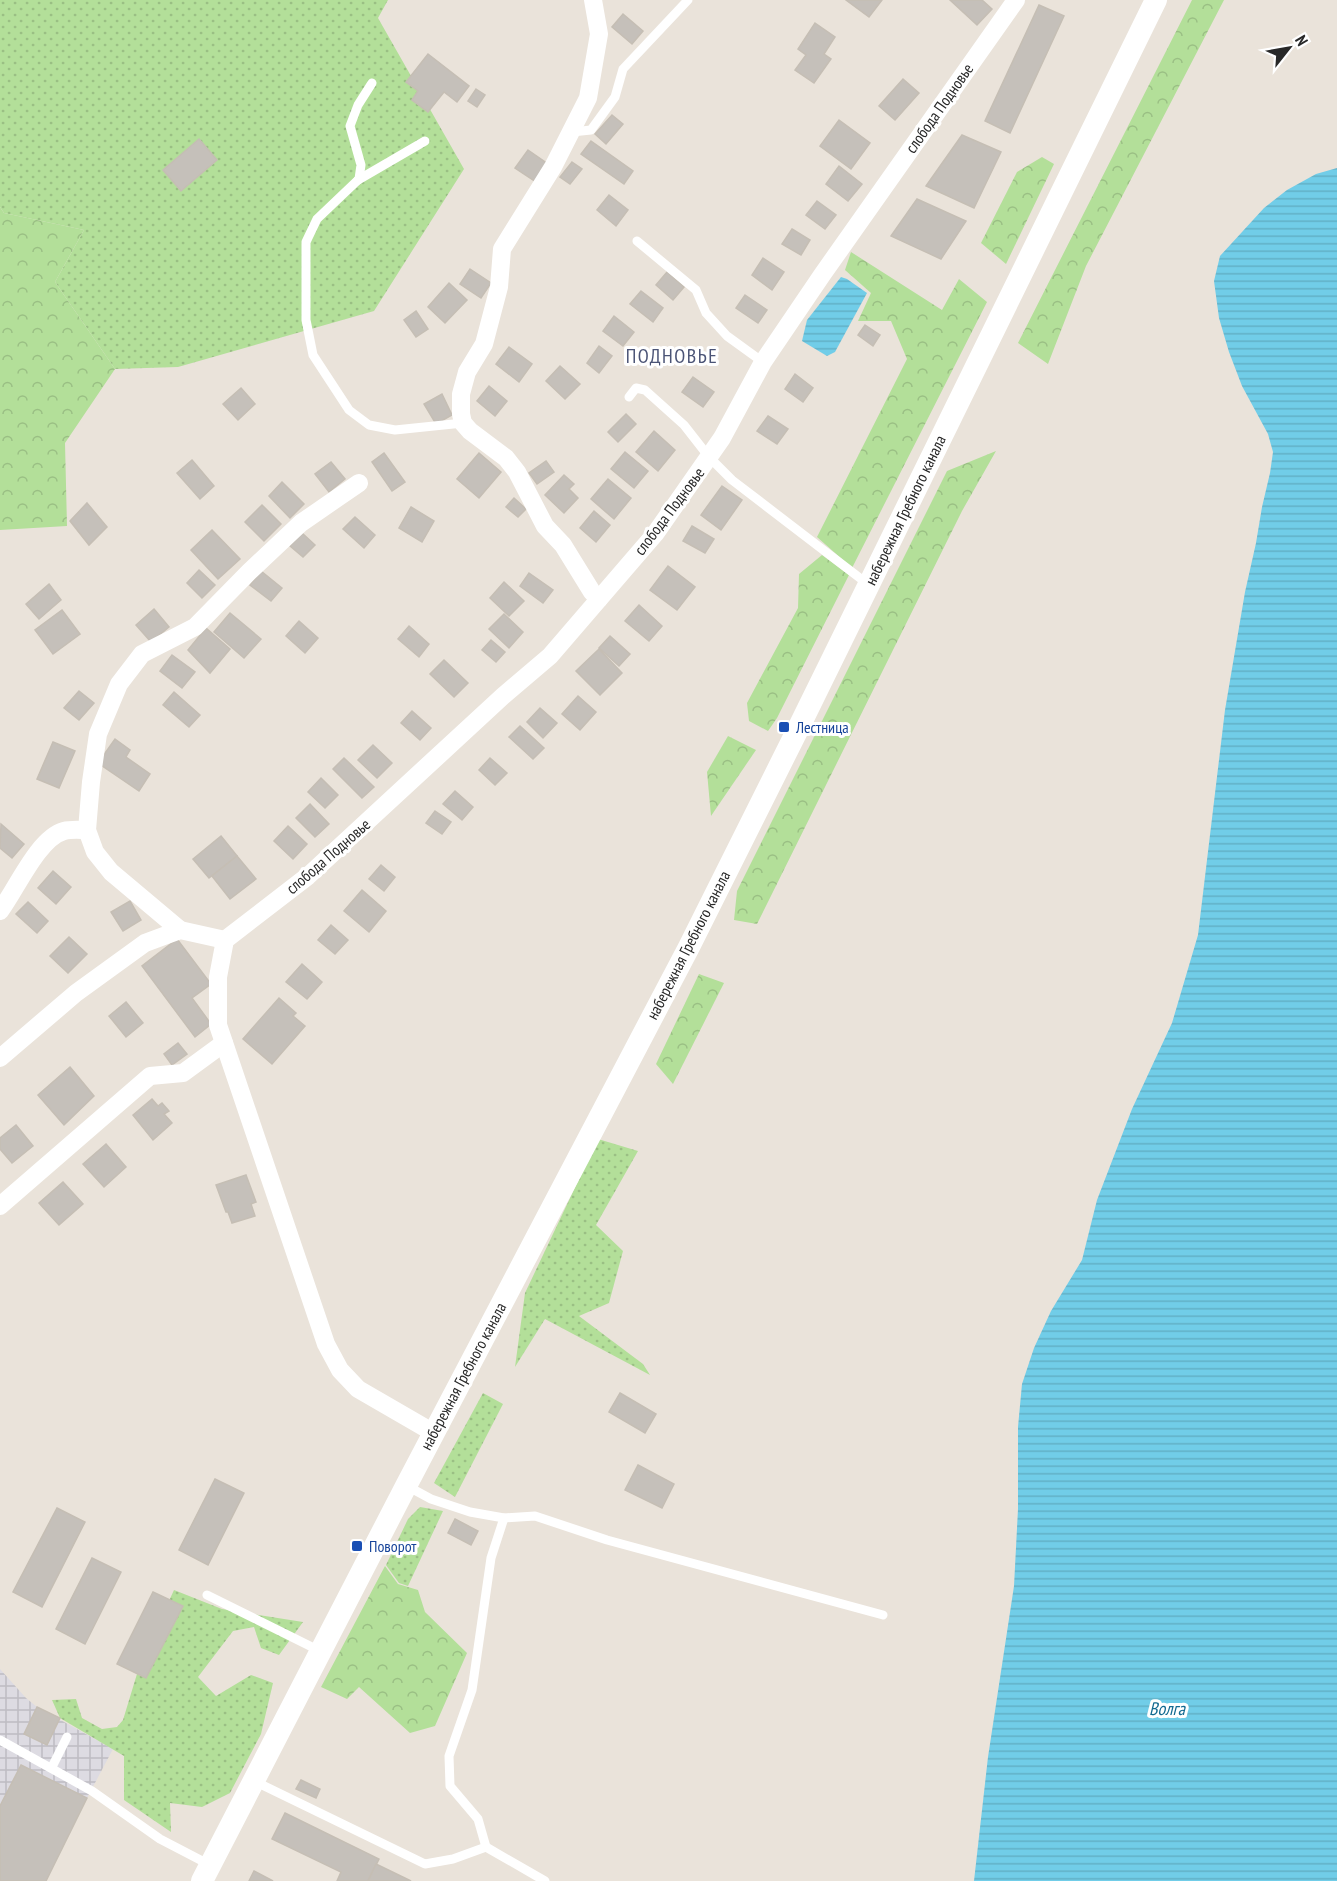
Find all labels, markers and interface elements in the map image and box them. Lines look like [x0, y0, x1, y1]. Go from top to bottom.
north arrow [1259, 18, 1319, 78]
text: N [1291, 31, 1313, 49]
street label: слобода Подновье [901, 59, 977, 157]
district label: ПОДНОВЬЕ [626, 343, 718, 369]
street label: набережная Гребного канала [860, 432, 950, 588]
street label: слобода Подновье [629, 463, 709, 559]
place label: Лестница [795, 717, 849, 737]
marker: Лестница [777, 720, 791, 734]
street label: слобода Подновье [282, 814, 374, 898]
street label: набережная Гребного канала [642, 867, 734, 1023]
street label: набережная Гребного канала [416, 1299, 510, 1453]
place label: Поворот [369, 1536, 417, 1556]
marker: Поворот [350, 1539, 364, 1553]
water label: Волга [1149, 1697, 1186, 1720]

